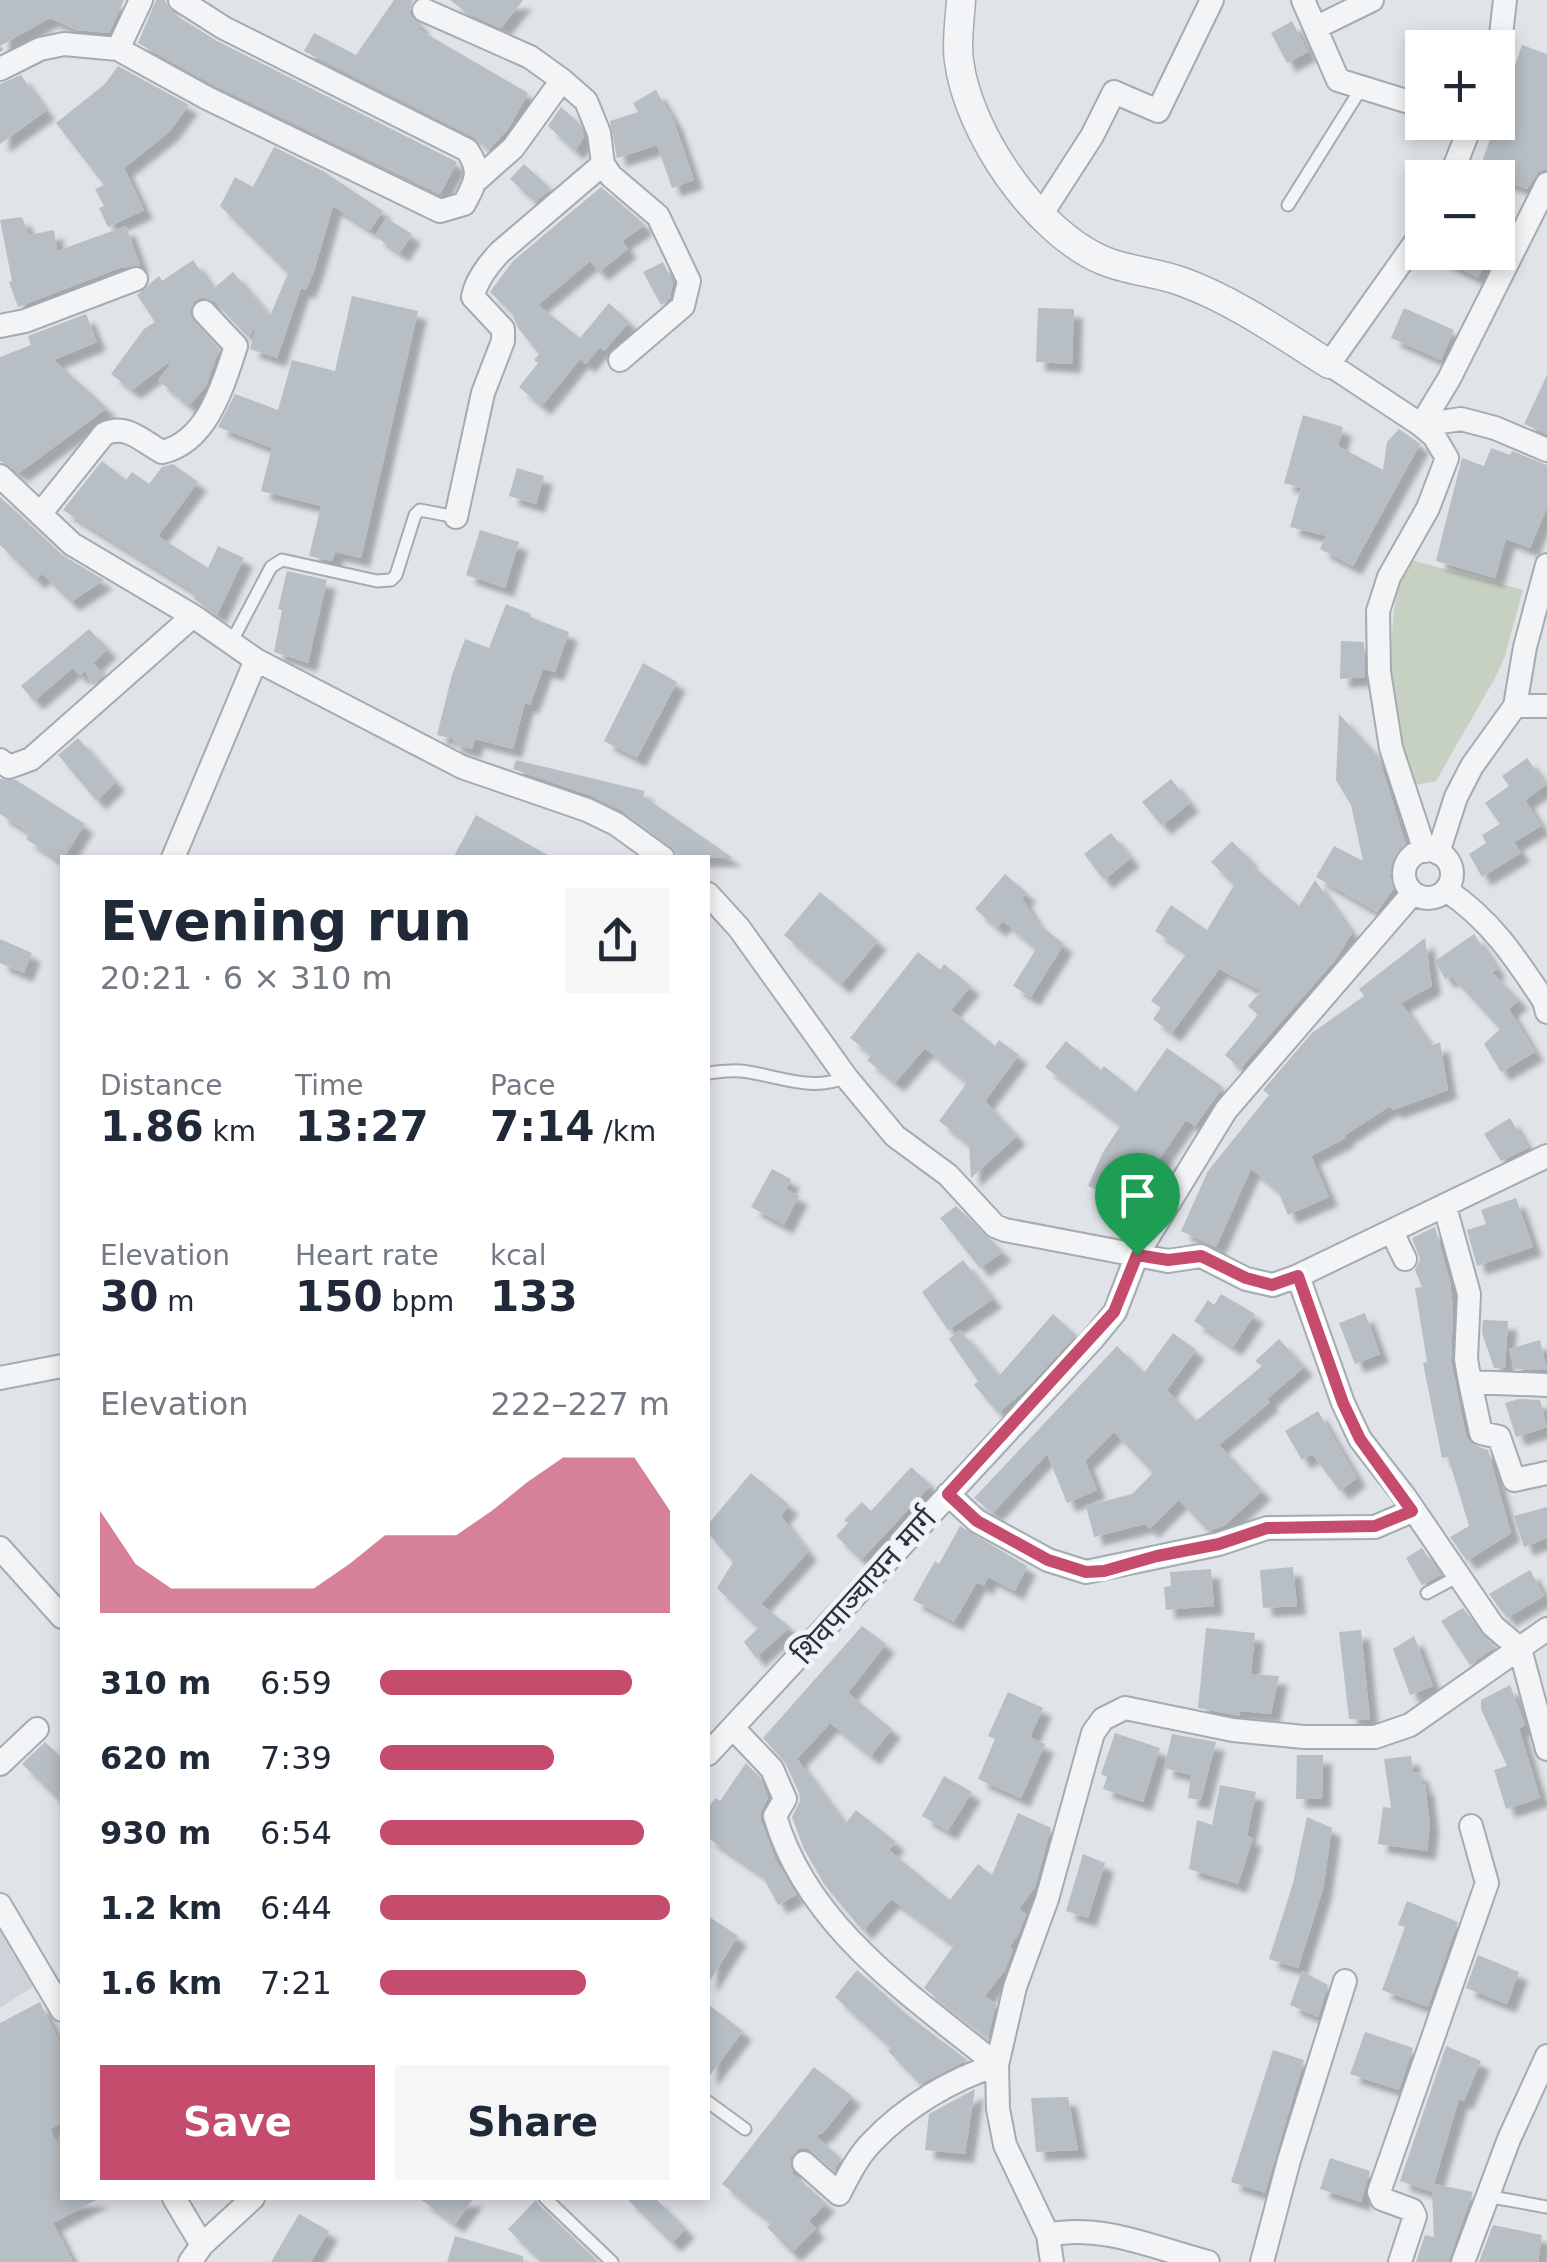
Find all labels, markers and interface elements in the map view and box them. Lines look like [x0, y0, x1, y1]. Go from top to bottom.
map controls [1405, 30, 1515, 270]
button: + [1405, 30, 1515, 140]
button: − [1405, 160, 1515, 270]
button: share [565, 888, 670, 993]
text: Evening run [100, 889, 472, 953]
text: 20:21 · 6 × 310 m [100, 959, 393, 997]
text: Distance [100, 1069, 222, 1102]
text: Time [295, 1069, 364, 1102]
text: Pace [490, 1069, 555, 1102]
text: 1.86 [100, 1102, 204, 1151]
text: 13:27 [295, 1102, 429, 1151]
text: 7:14 [490, 1102, 594, 1151]
text: km [204, 1115, 256, 1148]
text: /km [594, 1115, 656, 1148]
pin [1095, 1153, 1180, 1256]
icon: arrive [1110, 1168, 1165, 1223]
text: Elevation [100, 1239, 230, 1272]
text: Heart rate [295, 1239, 439, 1272]
text: kcal [490, 1239, 547, 1272]
text: 30 [100, 1272, 158, 1321]
text: 150 [295, 1272, 383, 1321]
text: 133 [490, 1272, 578, 1321]
text: m [158, 1285, 195, 1318]
text: bpm [383, 1285, 454, 1318]
text: Elevation [100, 1385, 249, 1423]
text: 222–227 m [491, 1385, 670, 1423]
street label: शिवपाञ्चायन मार्ग [785, 1500, 944, 1671]
text: 310 m [100, 1664, 211, 1702]
text: 6:59 [260, 1664, 332, 1702]
text: 620 m [100, 1739, 211, 1777]
text: 7:39 [260, 1739, 332, 1777]
text: 930 m [100, 1814, 211, 1852]
text: 6:54 [260, 1814, 332, 1852]
text: 1.2 km [100, 1889, 222, 1927]
text: 6:44 [260, 1889, 332, 1927]
text: 1.6 km [100, 1964, 222, 2002]
text: 7:21 [260, 1964, 332, 2002]
button: Save [100, 2065, 375, 2180]
button: Share [395, 2065, 670, 2180]

